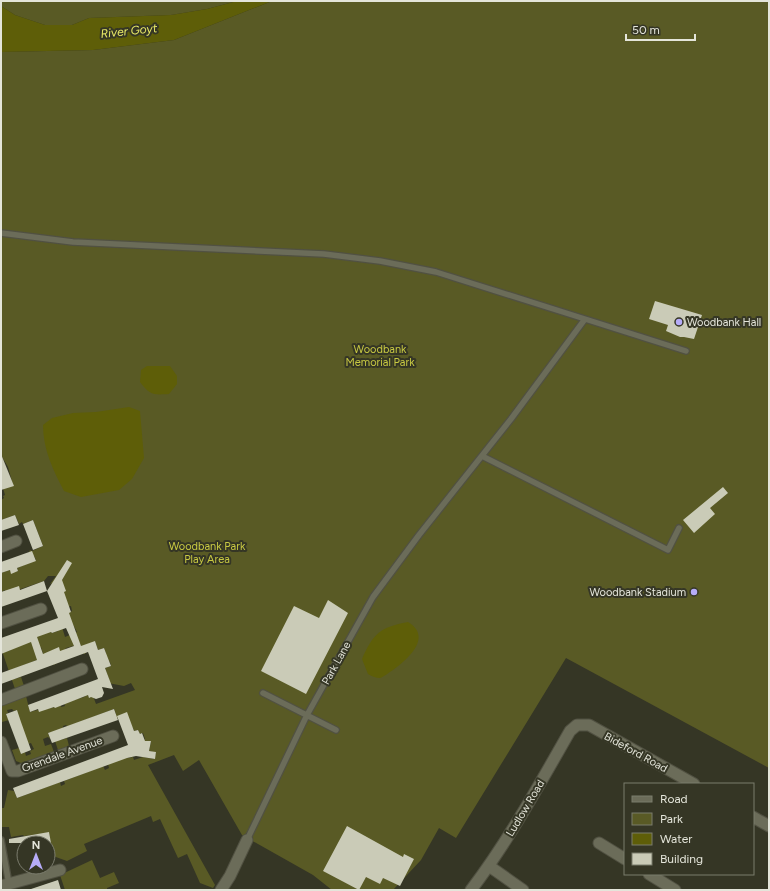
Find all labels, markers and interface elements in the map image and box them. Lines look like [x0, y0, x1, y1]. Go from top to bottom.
scale bar [626, 16, 695, 42]
water label: River Goyt [100, 21, 158, 41]
text: 50 m [632, 23, 660, 37]
place label: Woodbank Hall [687, 316, 761, 329]
marker: Woodbank Hall [674, 317, 684, 327]
park label: Woodbank Memorial Park [346, 343, 415, 369]
park label: Woodbank Park Play Area [169, 540, 246, 566]
place label: Woodbank Stadium [589, 586, 686, 599]
marker: Woodbank Stadium [689, 587, 699, 597]
street label: Park Lane [319, 639, 354, 687]
street label: Bideford Road [602, 730, 670, 775]
street label: Grendale Avenue [20, 734, 104, 775]
street label: Ludlow Road [503, 778, 547, 839]
legend [624, 783, 754, 875]
text: Road [660, 792, 688, 806]
text: Park [660, 812, 683, 826]
text: Water [660, 832, 692, 846]
north arrow [16, 835, 56, 875]
text: N [32, 839, 40, 852]
text: Building [660, 852, 703, 866]

